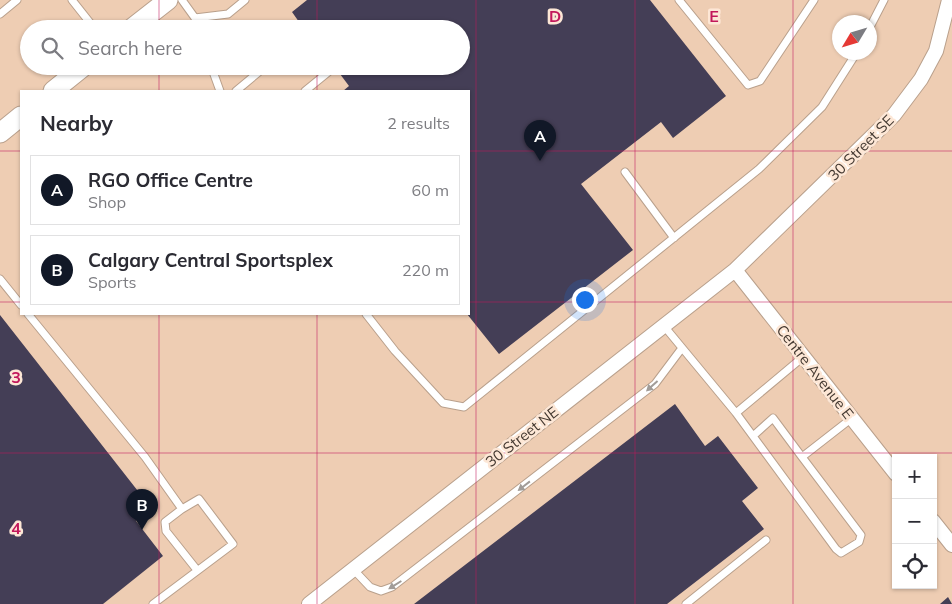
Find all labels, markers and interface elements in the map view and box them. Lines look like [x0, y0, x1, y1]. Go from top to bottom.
text: D [549, 6, 561, 26]
text: E [709, 6, 719, 26]
north arrow [832, 15, 877, 60]
search box [20, 20, 470, 75]
icon: search [38, 34, 66, 62]
text: Search here [78, 36, 182, 60]
text: Nearby [40, 110, 113, 136]
street label: 30 Street SE [824, 111, 898, 185]
text: 2 results [387, 113, 450, 133]
pin: A [524, 120, 556, 161]
text: RGO Office Centre [88, 168, 253, 192]
text: A [51, 180, 63, 200]
text: 60 m [412, 180, 449, 200]
text: Shop [88, 192, 126, 212]
text: Calgary Central Sportsplex [88, 248, 333, 272]
text: B [51, 260, 63, 280]
text: 220 m [402, 260, 449, 280]
text: Sports [88, 272, 136, 292]
your location [572, 287, 598, 313]
street label: Centre Avenue E [773, 321, 858, 423]
text: 3 [11, 367, 21, 387]
one-way arrow [646, 380, 658, 392]
street label: 30 Street NE [481, 402, 562, 471]
map controls [892, 454, 937, 589]
button: + [892, 454, 937, 499]
one-way arrow [518, 481, 531, 492]
pin: B [126, 489, 158, 530]
button: − [892, 499, 937, 544]
text: 4 [11, 518, 21, 538]
button: locate [892, 544, 937, 589]
one-way arrow [388, 580, 401, 589]

